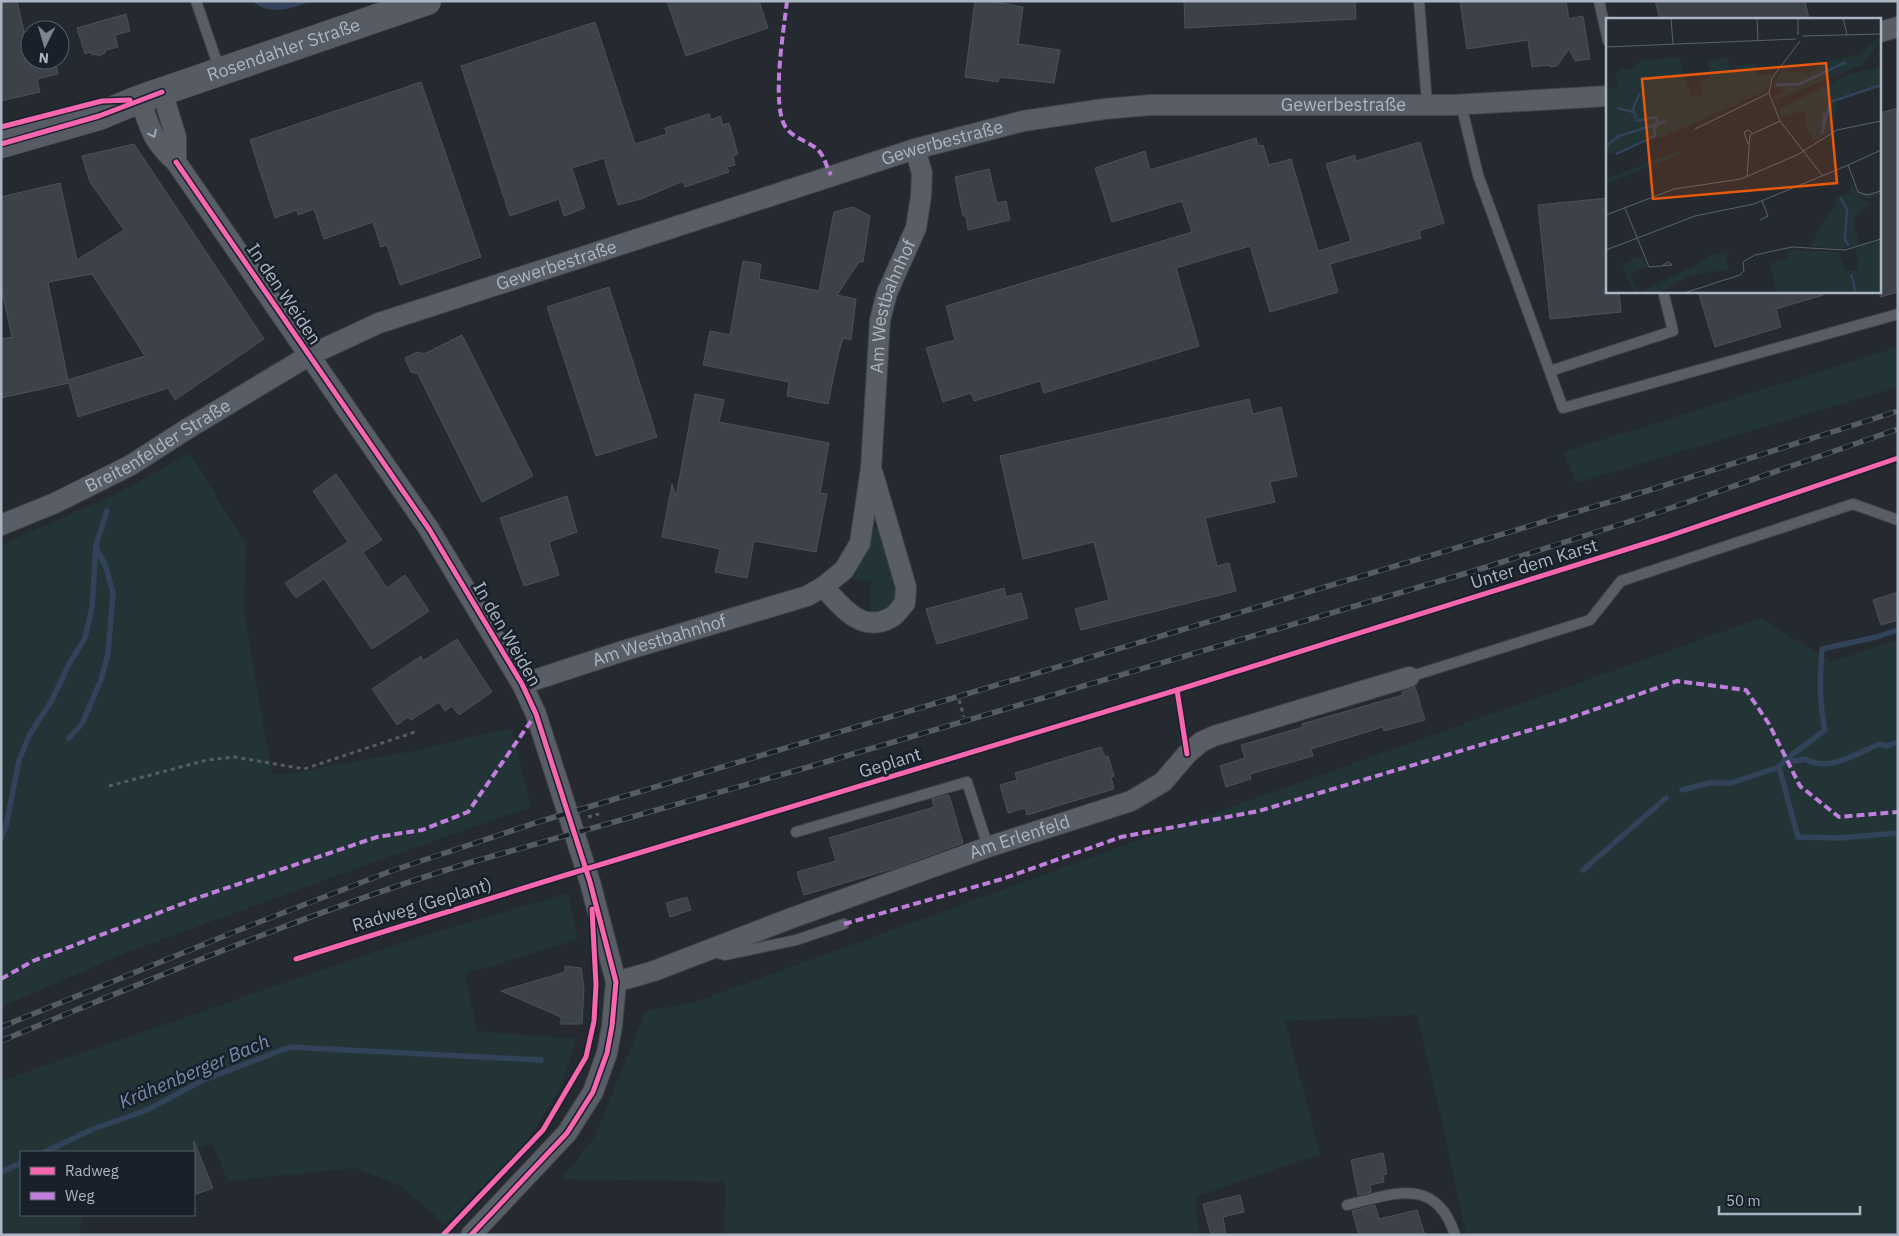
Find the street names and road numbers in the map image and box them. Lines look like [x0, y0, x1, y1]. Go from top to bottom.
street label: Rosendahler Straße [204, 13, 363, 86]
street label: Gewerbestraße [1281, 93, 1406, 116]
street label: Gewerbestraße [878, 115, 1006, 170]
street label: Gewerbestraße [493, 235, 620, 295]
street label: Am Westbahnhof [865, 236, 920, 374]
street label: In den Weiden [242, 239, 327, 349]
street label: Breitenfelder Straße [81, 394, 235, 497]
street label: Unter dem Karst [1467, 533, 1600, 594]
street label: In den Weiden [468, 577, 547, 690]
street label: Am Westbahnhof [589, 609, 729, 671]
street label: Geplant [856, 742, 924, 783]
street label: Am Erlenfeld [966, 809, 1073, 864]
street label: Radweg (Geplant) [349, 872, 494, 937]

